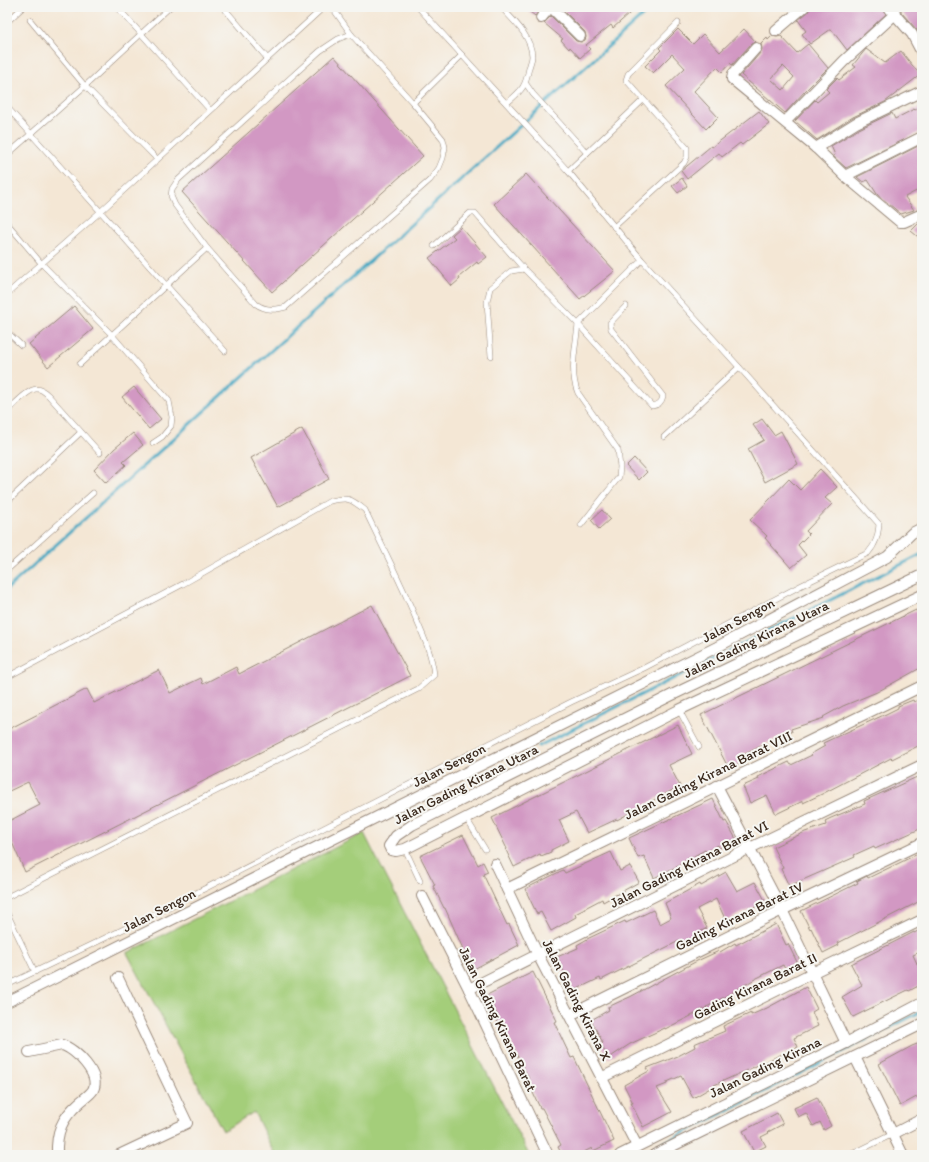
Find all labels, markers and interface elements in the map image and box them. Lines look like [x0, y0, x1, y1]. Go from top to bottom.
street label: Jalan Sengon [699, 594, 778, 647]
street label: Jalan Gading Kirana Utara [681, 597, 832, 682]
street label: Jalan Gading Kirana Barat VIII [622, 727, 795, 824]
street label: Jalan Gading Kirana Utara [391, 740, 542, 828]
street label: Jalan Sengon [410, 740, 489, 791]
street label: Jalan Gading Kirana Barat VI [607, 817, 771, 912]
street label: Gading Kirana Barat IV [673, 878, 806, 955]
street label: Jalan Sengon [120, 885, 199, 936]
street label: Jalan Gading Kirana X [539, 937, 615, 1064]
street label: Jalan Gading Kirana Barat [455, 944, 540, 1094]
street label: Gading Kirana Barat II [691, 949, 820, 1024]
street label: Jalan Gading Kirana [707, 1033, 824, 1102]

